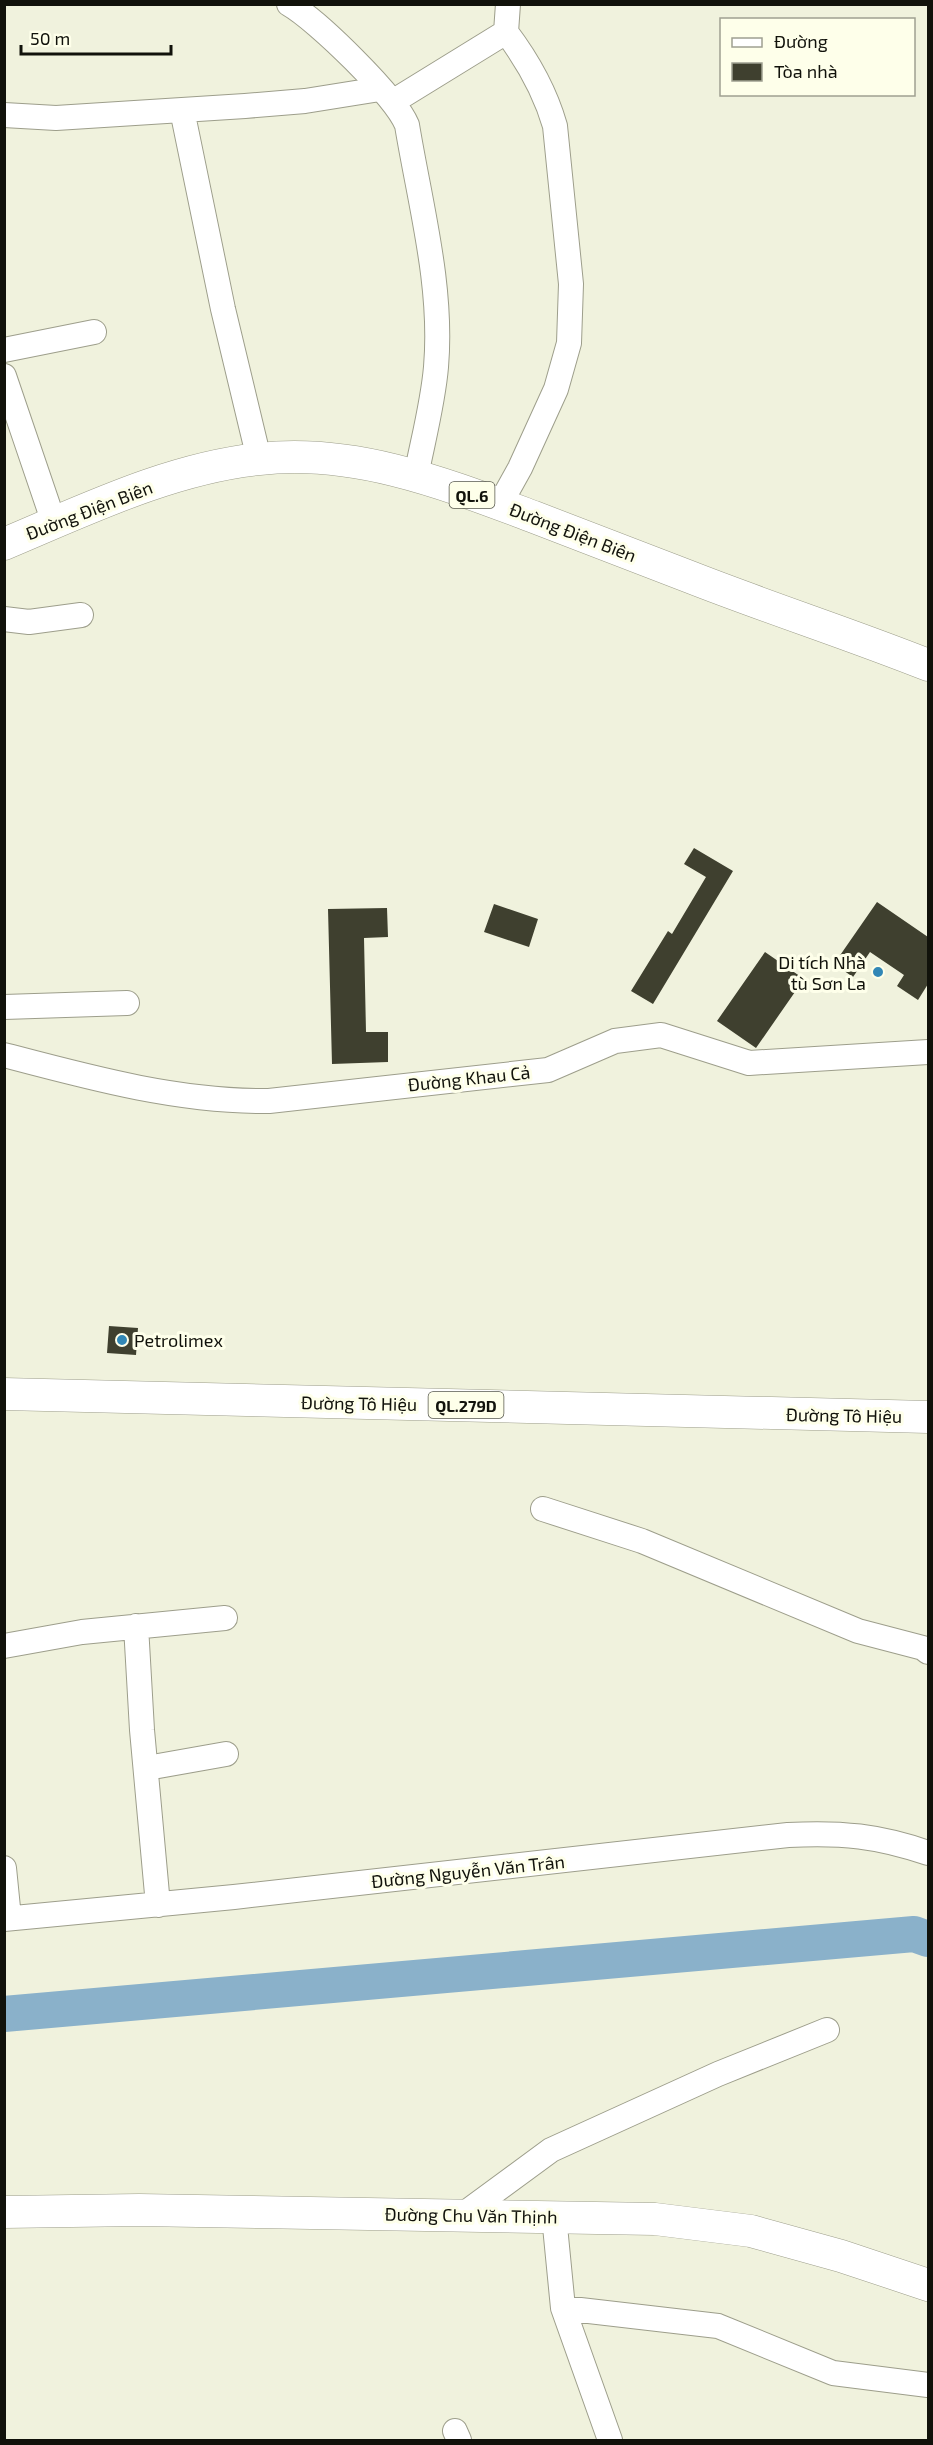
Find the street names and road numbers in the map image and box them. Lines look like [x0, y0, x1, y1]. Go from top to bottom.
street label: Đường Điện Biên [22, 476, 156, 544]
road number: QL.6 [450, 482, 494, 508]
street label: Đường Điện Biên [506, 498, 640, 566]
street label: Đường Khau Cả [407, 1061, 531, 1095]
street label: Đường Tô Hiệu [301, 1391, 417, 1415]
road number: QL.279D [428, 1392, 504, 1418]
street label: Đường Tô Hiệu [786, 1403, 902, 1427]
street label: Đường Nguyễn Văn Trân [370, 1850, 566, 1892]
street label: Đường Chu Văn Thịnh [384, 2202, 558, 2228]

